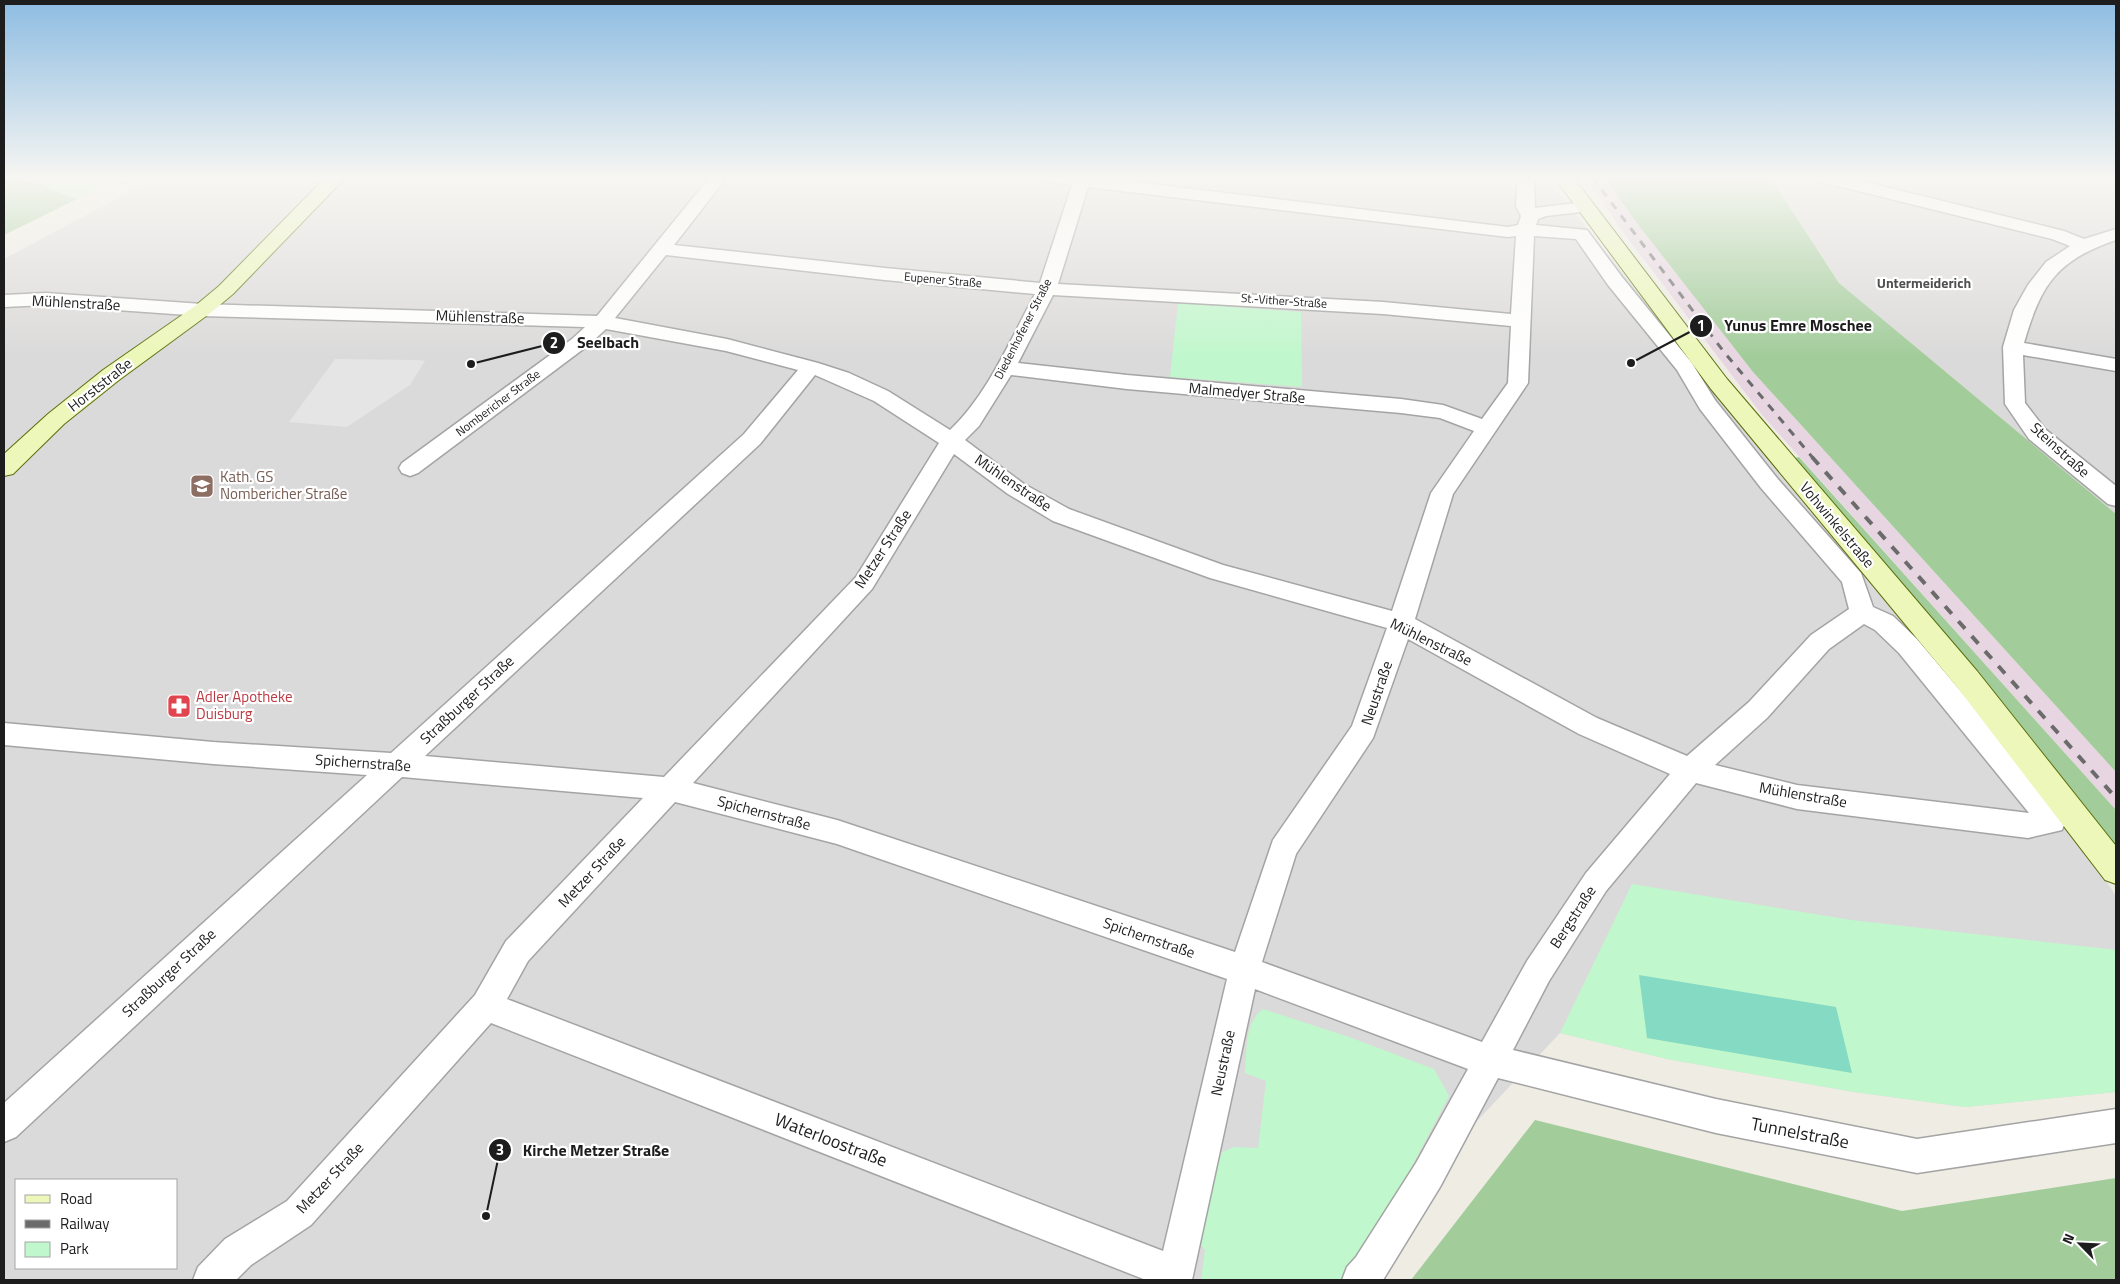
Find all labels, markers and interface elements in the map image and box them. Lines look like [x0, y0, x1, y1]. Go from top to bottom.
street label: Eupener Straße [903, 267, 983, 292]
district label: Untermeiderich [1877, 272, 1971, 293]
street label: Diedenhofener Straße [989, 275, 1056, 383]
street label: St.-Vither-Straße [1240, 288, 1328, 313]
street label: Mühlenstraße [31, 289, 121, 316]
street label: Mühlenstraße [435, 303, 525, 330]
callout: Yunus Emre Moschee [1689, 310, 1882, 341]
text: Yunus Emre Moschee [1724, 313, 1872, 337]
text: 1 [1697, 314, 1705, 337]
callout: Seelbach [541, 327, 649, 358]
text: Seelbach [577, 330, 639, 354]
text: 2 [550, 331, 558, 354]
street label: Horststraße [62, 352, 137, 417]
street label: Nombericher Straße [451, 364, 544, 441]
street label: Malmedyer Straße [1188, 376, 1306, 409]
street label: Steinstraße [2025, 417, 2095, 483]
street label: Mühlenstraße [970, 448, 1057, 517]
place label: Kath. GS Nombericher Straße [220, 465, 347, 505]
school or university icon: Kath. GS Nombericher Straße [189, 473, 215, 499]
street label: Vohwinkelstraße [1794, 477, 1880, 573]
street label: Metzer Straße [848, 505, 917, 593]
street label: Mühlenstraße [1386, 612, 1476, 671]
street label: Straßburger Straße [414, 650, 519, 749]
street label: Neustraße [1355, 658, 1398, 728]
place label: Adler Apotheke Duisburg [196, 685, 292, 725]
pharmacy icon: Adler Apotheke Duisburg [166, 693, 192, 719]
street label: Spichernstraße [314, 748, 412, 777]
street label: Mühlenstraße [1757, 775, 1849, 814]
street label: Spichernstraße [715, 789, 813, 836]
street label: Metzer Straße [552, 831, 631, 913]
street label: Bergstraße [1544, 881, 1601, 953]
street label: Spichernstraße [1100, 911, 1198, 964]
street label: Straßburger Straße [116, 923, 221, 1022]
street label: Neustraße [1204, 1028, 1241, 1098]
street label: Waterloostraße [771, 1106, 891, 1173]
street label: Tunnelstraße [1749, 1110, 1851, 1155]
callout: Kirche Metzer Straße [488, 1135, 679, 1166]
street label: Metzer Straße [290, 1137, 369, 1219]
text: 3 [496, 1138, 504, 1161]
text: Kirche Metzer Straße [523, 1138, 669, 1162]
legend [15, 1179, 178, 1269]
text: Road [60, 1187, 92, 1210]
text: Railway [60, 1212, 110, 1235]
north arrow [2055, 1219, 2105, 1269]
text: N [2056, 1230, 2079, 1247]
text: Park [60, 1237, 89, 1260]

